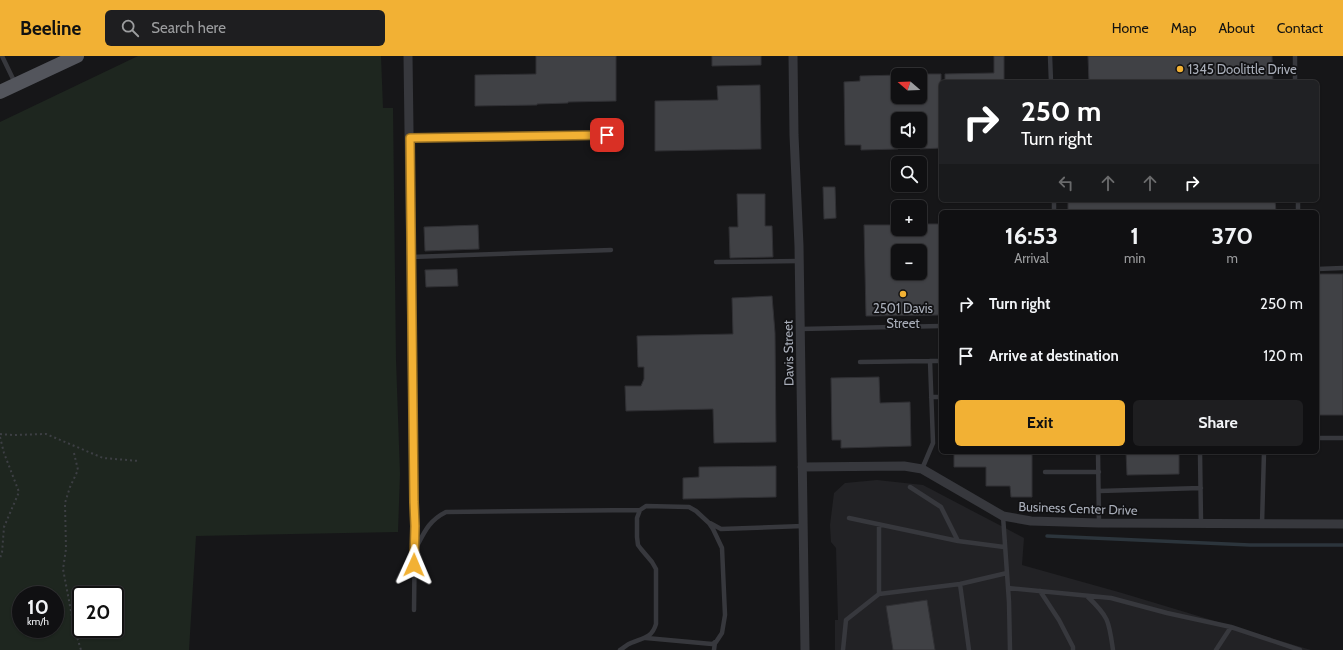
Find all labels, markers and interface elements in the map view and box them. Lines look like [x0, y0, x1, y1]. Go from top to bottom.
search box [105, 10, 385, 46]
text: Beeline [20, 17, 81, 40]
icon: search [119, 17, 141, 39]
text: Search here [151, 19, 226, 37]
text: Home [1112, 19, 1149, 37]
text: Map [1171, 19, 1196, 37]
text: About [1218, 19, 1255, 37]
text: Contact [1277, 19, 1323, 37]
place label: 1345 Doolittle Drive [1188, 61, 1297, 77]
marker: 1345 Doolittle Drive [1175, 64, 1185, 74]
north arrow [891, 68, 927, 104]
map controls [891, 68, 927, 280]
text: 250 m [1021, 94, 1101, 128]
icon: right [955, 96, 1007, 148]
button: sound [891, 112, 927, 148]
pin [590, 118, 624, 152]
icon: arrive [596, 124, 618, 146]
text: Turn right [1021, 128, 1092, 150]
button: search [891, 156, 927, 192]
icon: left [1055, 172, 1077, 194]
icon: ahead [1097, 172, 1119, 194]
icon: ahead [1139, 172, 1161, 194]
icon: right [1181, 172, 1203, 194]
button: + [891, 200, 927, 236]
text: 16:53 [1005, 221, 1058, 250]
text: 1 [1130, 221, 1139, 250]
text: 370 [1211, 221, 1253, 250]
button: − [891, 244, 927, 280]
text: Arrival [1014, 250, 1049, 266]
text: min [1124, 250, 1146, 266]
text: m [1227, 250, 1238, 266]
marker: 2501 Davis Street [898, 289, 908, 299]
icon: right [955, 293, 977, 315]
text: Turn right [989, 295, 1050, 313]
text: 250 m [1260, 295, 1303, 313]
place label: 2501 Davis Street [873, 300, 934, 331]
street label: Davis Street [779, 319, 797, 386]
icon: arrive [955, 345, 977, 367]
text: Arrive at destination [989, 347, 1119, 365]
text: 120 m [1263, 347, 1303, 365]
button: Exit [955, 400, 1125, 446]
button: Share [1133, 400, 1303, 446]
street label: Business Center Drive [1018, 498, 1138, 518]
position arrow [393, 544, 435, 586]
speed limit sign: 20 [72, 586, 124, 638]
text: 10 [27, 595, 49, 619]
text: km/h [27, 615, 49, 628]

